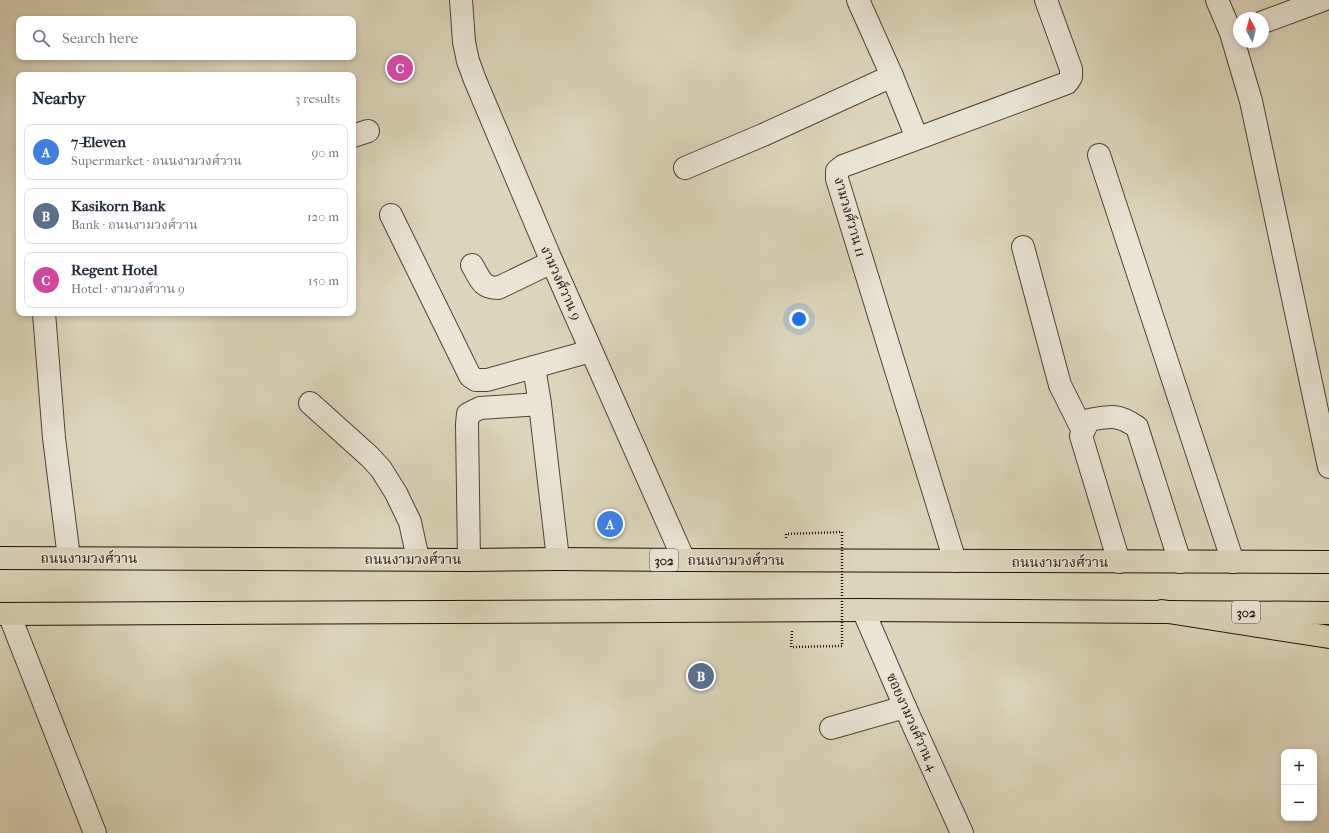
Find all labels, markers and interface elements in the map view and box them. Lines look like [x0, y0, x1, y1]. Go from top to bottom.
north arrow [1233, 12, 1269, 48]
search box [16, 16, 356, 60]
icon: search [30, 27, 52, 49]
text: Search here [62, 29, 138, 47]
pin: C [387, 53, 413, 83]
text: Nearby [32, 88, 86, 108]
text: 3 results [295, 91, 340, 106]
text: 7-Eleven [71, 133, 126, 151]
text: A [42, 145, 50, 160]
text: 90 m [311, 145, 339, 160]
text: Supermarket · ถนนงามวงศ์วาน [71, 153, 242, 168]
street label: งามวงศ์วาน 11 [830, 175, 871, 259]
text: Kasikorn Bank [71, 197, 165, 215]
text: B [42, 209, 50, 224]
text: 120 m [307, 209, 339, 224]
text: Bank · ถนนงามวงศ์วาน [71, 217, 198, 232]
street label: งามวงศ์วาน 9 [537, 243, 586, 323]
text: Regent Hotel [71, 261, 158, 279]
text: C [42, 273, 50, 288]
text: 150 m [308, 273, 339, 288]
text: Hotel · งามวงศ์วาน 9 [71, 281, 185, 296]
your location [789, 309, 809, 329]
pin: A [597, 509, 623, 539]
street label: ถนนงามวงศ์วาน [41, 549, 137, 567]
road number: 302 [650, 549, 678, 571]
street label: ถนนงามวงศ์วาน [365, 550, 461, 568]
street label: ถนนงามวงศ์วาน [688, 551, 784, 569]
street label: ถนนงามวงศ์วาน [1012, 553, 1108, 571]
road number: 302 [1232, 601, 1260, 623]
pin: B [688, 661, 714, 691]
street label: ซอยงามวงศ์วาน 4 [883, 670, 943, 775]
map controls [1281, 749, 1317, 821]
button: + [1281, 749, 1317, 785]
button: − [1281, 785, 1317, 821]

